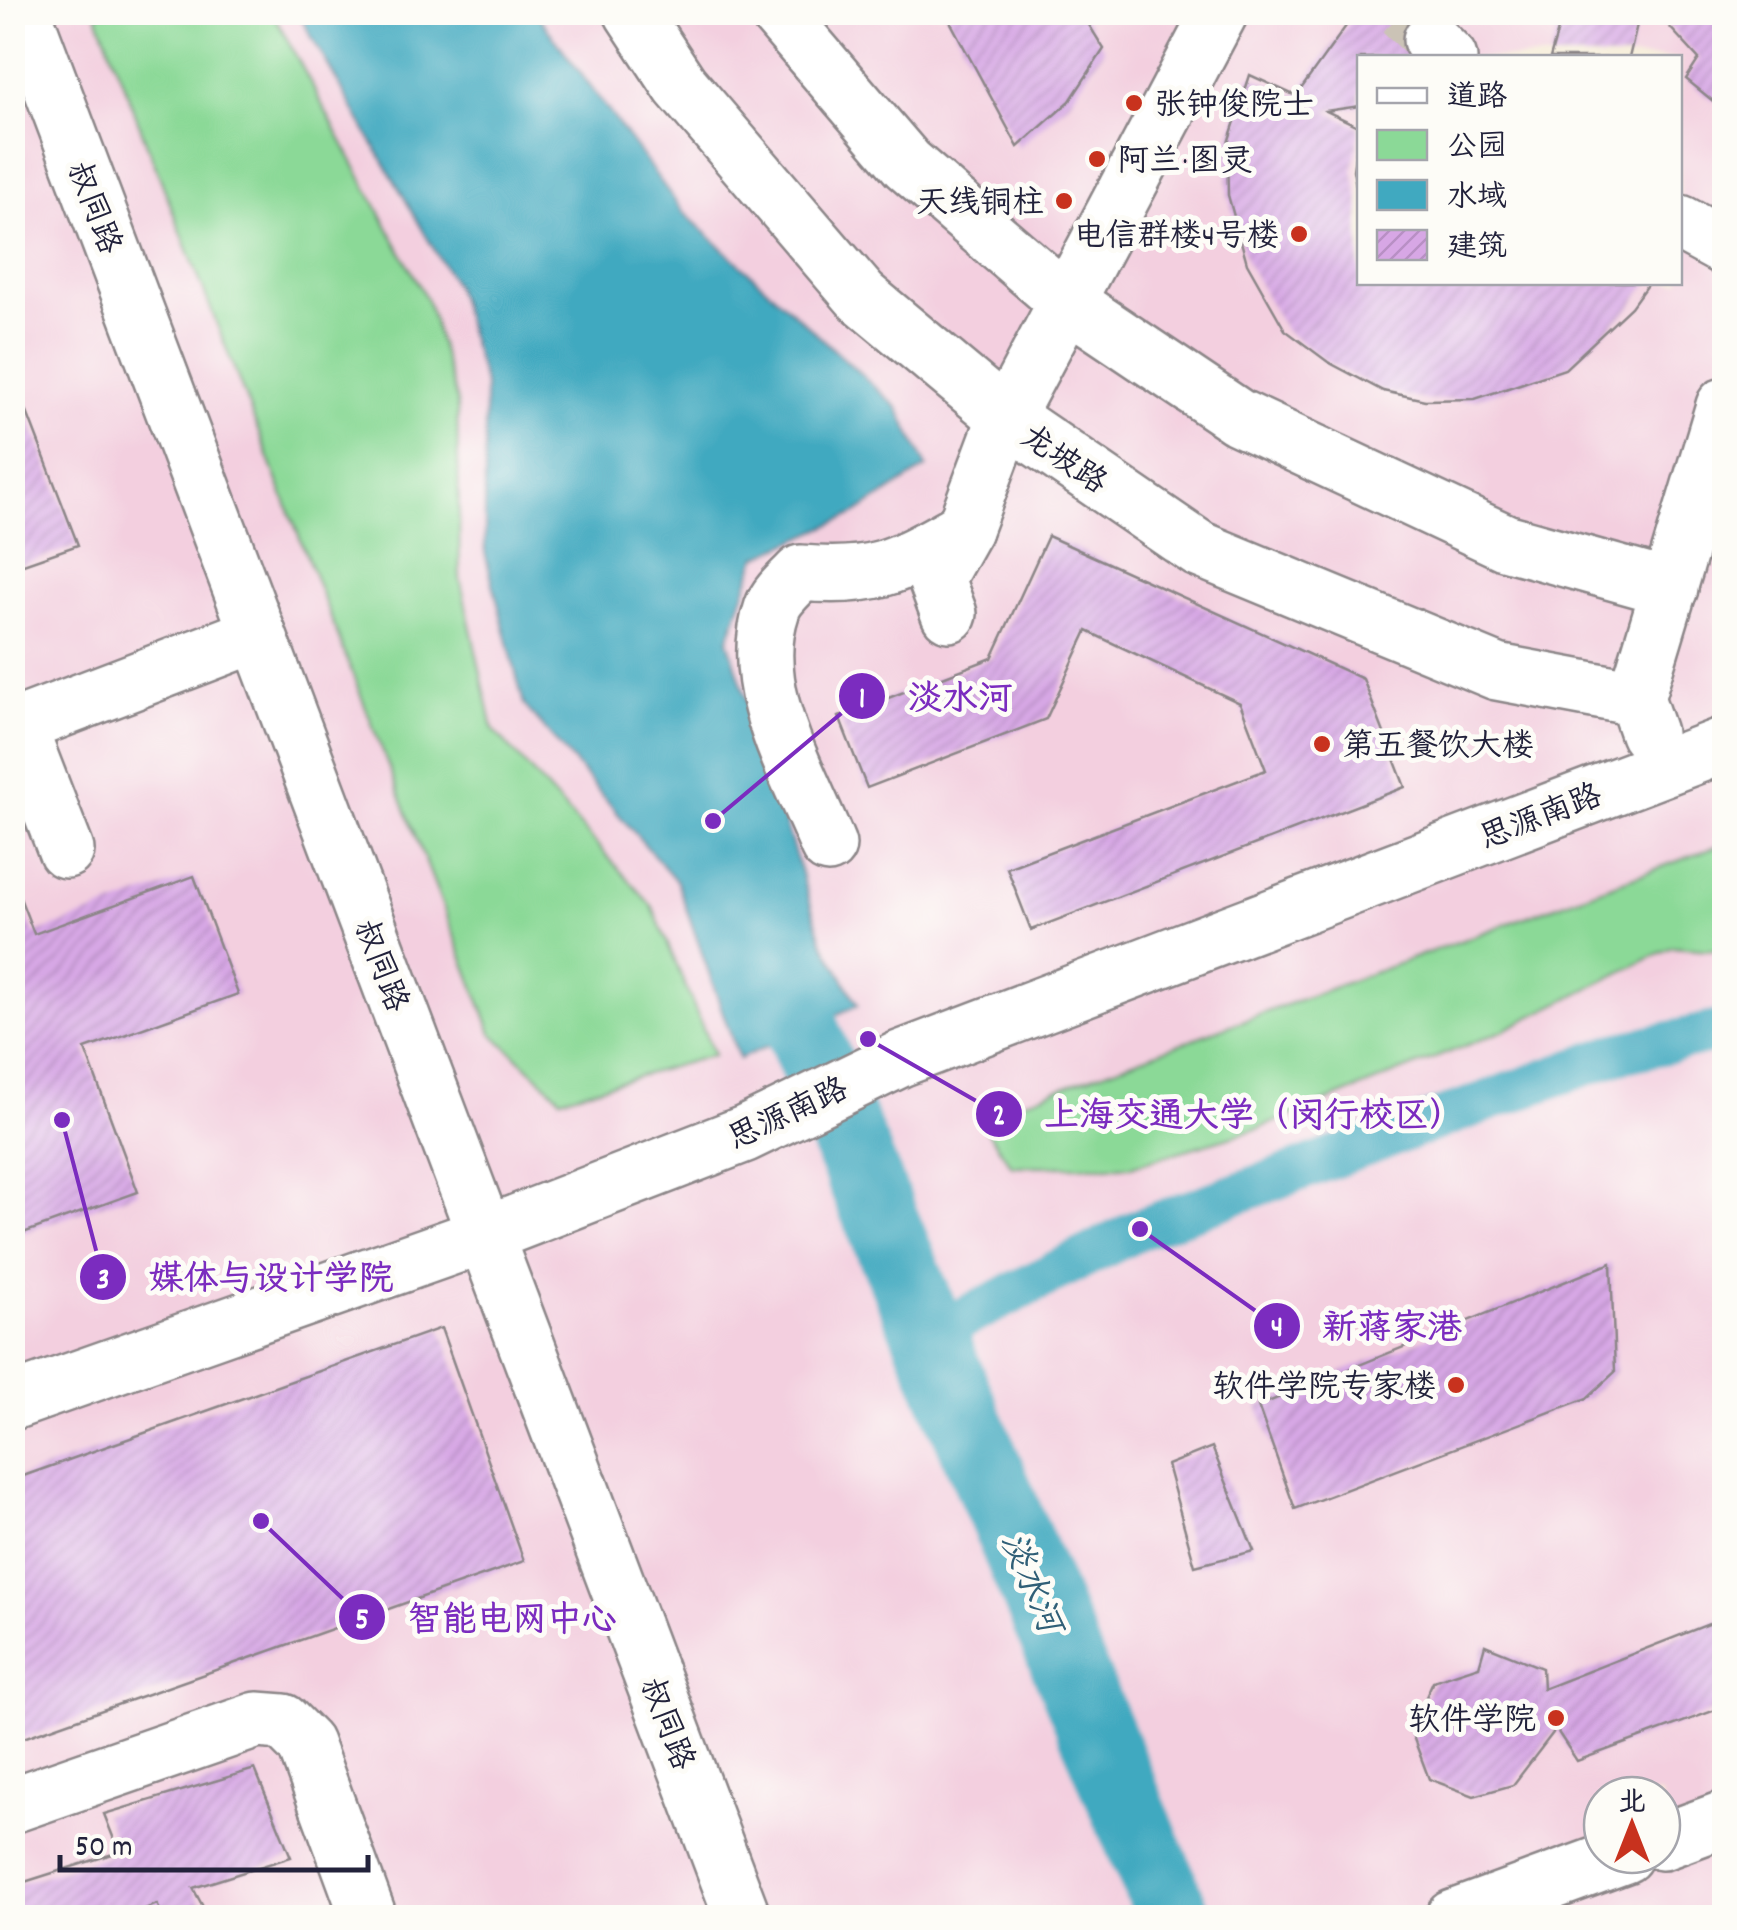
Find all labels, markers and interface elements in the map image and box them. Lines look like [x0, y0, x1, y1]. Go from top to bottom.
legend [1357, 55, 1682, 285]
text: 道路 [1447, 78, 1507, 121]
place label: 张钟俊院士 [1154, 85, 1314, 131]
marker: 张钟俊院士 [1123, 92, 1145, 114]
text: 公园 [1447, 128, 1507, 171]
place label: 阿兰·图灵 [1117, 141, 1252, 187]
marker: 阿兰·图灵 [1086, 148, 1108, 170]
street label: 叔同路 [53, 156, 130, 262]
text: 水域 [1447, 178, 1507, 221]
place label: 天线铜柱 [916, 183, 1044, 229]
marker: 天线铜柱 [1053, 190, 1075, 212]
place label: 电信群楼4号楼 [1074, 216, 1279, 262]
marker: 电信群楼4号楼 [1288, 223, 1310, 245]
text: 建筑 [1447, 228, 1507, 271]
street label: 龙坡路 [1010, 416, 1115, 508]
callout: 淡水河 [837, 664, 1032, 729]
text: 淡水河 [907, 677, 1013, 727]
text: 1 [859, 680, 865, 723]
place label: 第五餐饮大楼 [1342, 726, 1534, 772]
marker: 第五餐饮大楼 [1311, 733, 1333, 755]
street label: 思源南路 [1474, 775, 1610, 864]
street label: 叔同路 [340, 914, 417, 1020]
street label: 思源南路 [721, 1069, 857, 1164]
callout: 上海交通大学（闵行校区） [974, 1081, 1484, 1146]
text: 上海交通大学（闵行校区） [1044, 1094, 1464, 1144]
text: 2 [992, 1097, 1006, 1140]
callout: 媒体与设计学院 [78, 1245, 413, 1310]
text: 媒体与设计学院 [148, 1257, 394, 1307]
text: 3 [96, 1261, 110, 1304]
callout: 新蒋家港 [1252, 1293, 1482, 1358]
text: 新蒋家港 [1322, 1306, 1462, 1356]
text: 4 [1271, 1309, 1283, 1352]
place label: 软件学院专家楼 [1212, 1367, 1436, 1413]
marker: 软件学院专家楼 [1445, 1374, 1467, 1396]
water label: 淡水河 [985, 1526, 1074, 1647]
callout: 智能电网中心 [337, 1585, 637, 1650]
text: 智能电网中心 [407, 1598, 617, 1648]
text: 5 [355, 1601, 369, 1644]
street label: 叔同路 [626, 1672, 703, 1778]
place label: 软件学院 [1408, 1700, 1536, 1746]
marker: 软件学院 [1545, 1707, 1567, 1729]
north arrow [1582, 1775, 1682, 1875]
text: 北 [1618, 1785, 1646, 1825]
scale bar [60, 1810, 368, 1872]
text: 50 m [75, 1828, 133, 1871]

